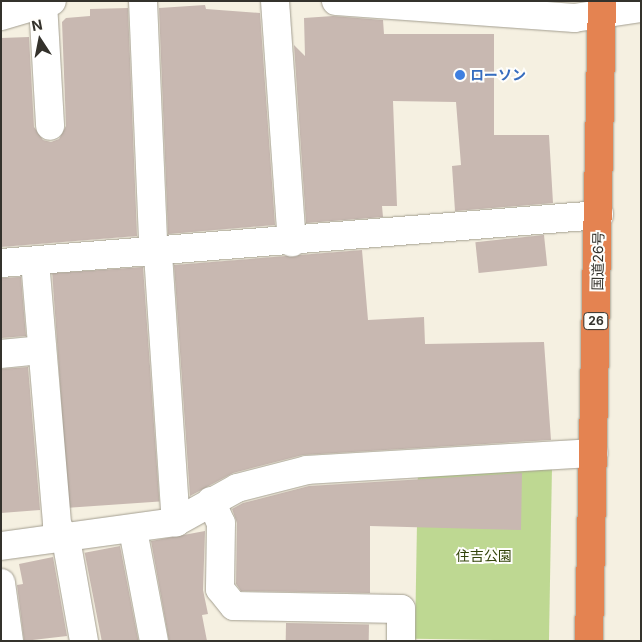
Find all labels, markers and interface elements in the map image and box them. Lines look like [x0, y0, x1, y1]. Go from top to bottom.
north arrow [15, 15, 65, 65]
text: N [30, 15, 44, 34]
place label: ローソン [470, 67, 526, 83]
marker: ローソン [454, 69, 466, 81]
street label: 国道26号 [589, 231, 607, 291]
road number: 26 [582, 312, 610, 331]
park label: 住吉公園 [456, 548, 512, 564]

